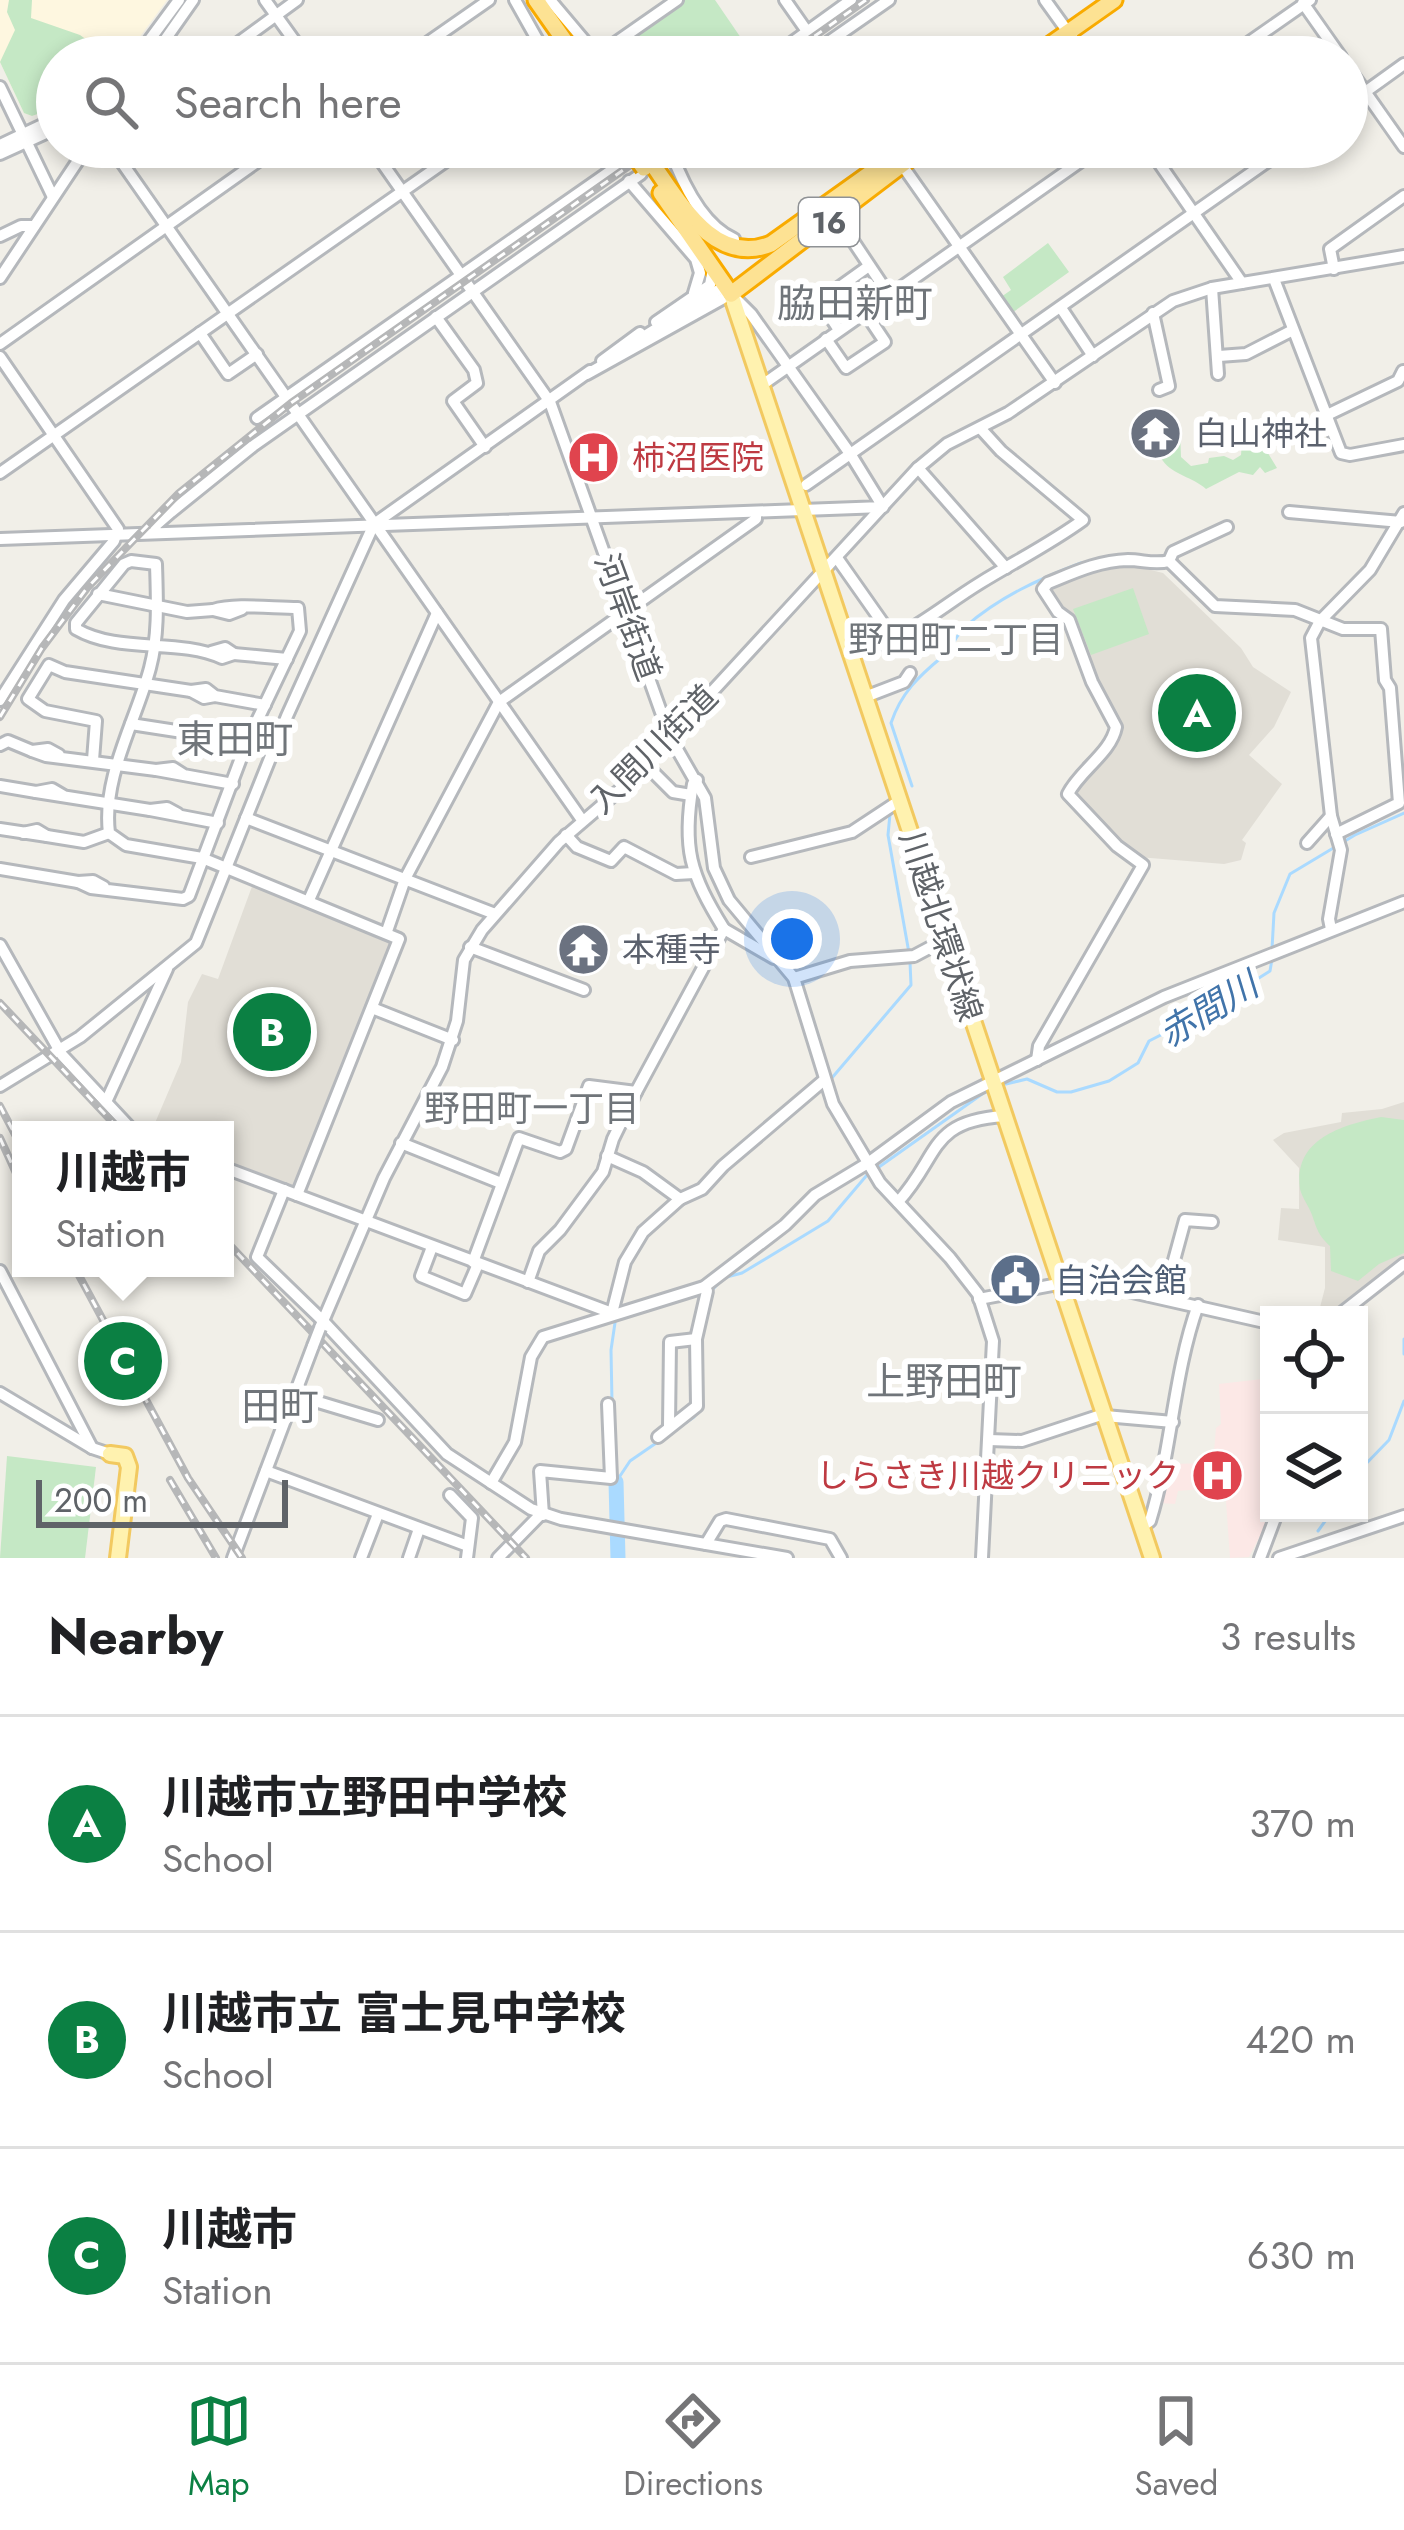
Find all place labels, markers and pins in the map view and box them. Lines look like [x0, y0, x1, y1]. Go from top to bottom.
temple icon: 白山神社 [1128, 405, 1184, 461]
place label: 白山神社 [1195, 410, 1327, 457]
hospital icon: 柿沼医院 [565, 429, 621, 485]
place label: 柿沼医院 [632, 434, 764, 481]
pin: A [1158, 668, 1236, 758]
temple icon: 本種寺 [555, 921, 611, 977]
place label: 本種寺 [622, 926, 721, 973]
pin: B [233, 987, 311, 1077]
public building icon: 自治会館 [988, 1252, 1044, 1308]
place label: 自治会館 [1055, 1257, 1187, 1304]
pin: C [84, 1316, 162, 1406]
hospital icon: しらさき川越クリニック [1190, 1447, 1246, 1503]
place label: しらさき川越クリニック [816, 1452, 1179, 1499]

